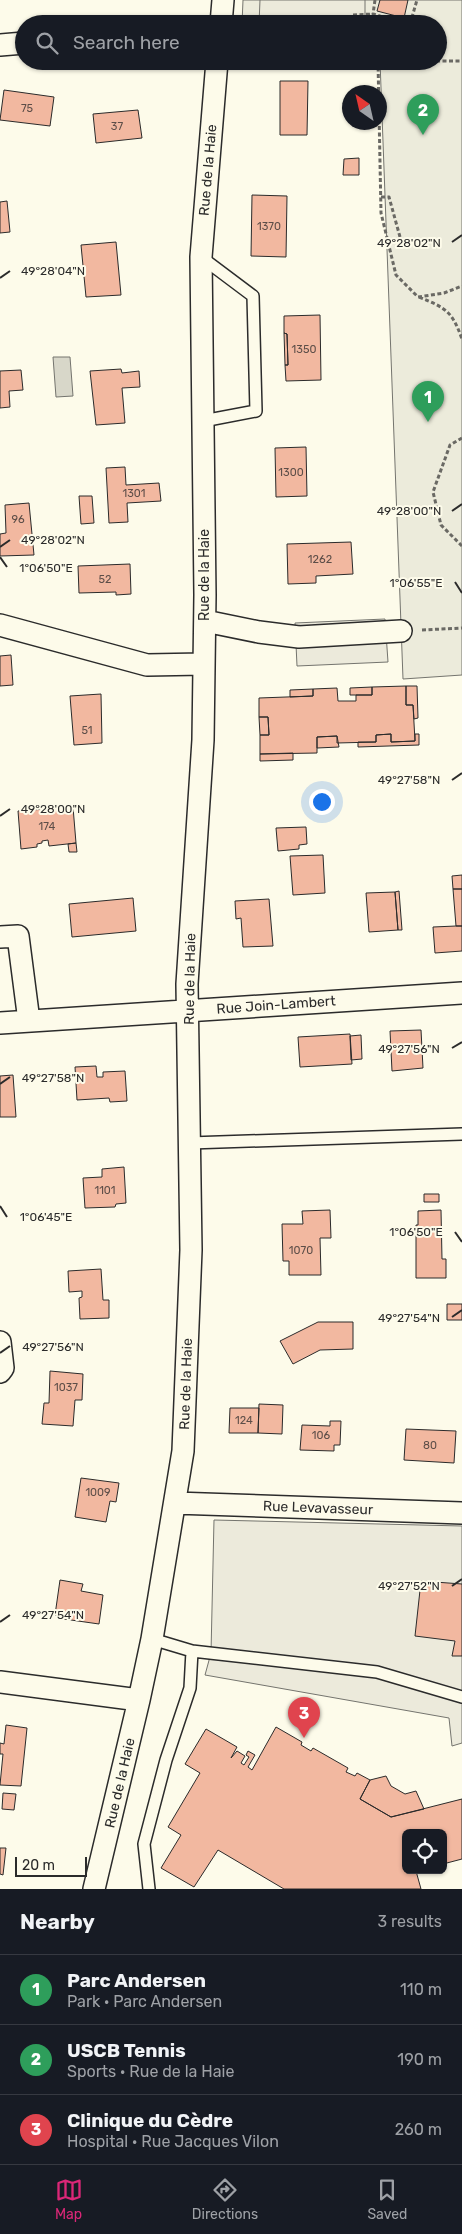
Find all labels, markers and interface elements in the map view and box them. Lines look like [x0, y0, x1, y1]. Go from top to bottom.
search box [15, 15, 447, 70]
icon: search [33, 29, 61, 57]
text: Search here [73, 31, 180, 54]
north arrow [342, 85, 387, 130]
pin: 2 [407, 94, 439, 135]
house number: 75 [21, 102, 34, 115]
house number: 37 [111, 120, 123, 133]
street label: Rue de la Haie [196, 123, 220, 217]
house number: 1370 [257, 220, 281, 233]
text: 49°28'02"N [377, 236, 441, 250]
text: 49°28'04"N [21, 264, 85, 278]
house number: 1350 [292, 343, 316, 356]
pin: 1 [412, 381, 444, 422]
house number: 1300 [278, 466, 304, 479]
house number: 1301 [122, 487, 146, 500]
text: 49°28'00"N [377, 504, 441, 518]
house number: 96 [11, 513, 25, 526]
street label: Rue de la Haie [196, 529, 213, 621]
text: 49°28'02"N [21, 533, 85, 547]
house number: 1262 [308, 553, 332, 566]
text: 1°06'50"E [19, 561, 73, 575]
house number: 52 [99, 573, 112, 586]
text: 1°06'55"E [390, 576, 442, 590]
house number: 51 [81, 724, 93, 737]
text: 49°27'58"N [378, 773, 440, 787]
your location [309, 789, 335, 815]
text: 49°28'00"N [21, 802, 85, 816]
house number: 174 [39, 820, 56, 833]
street label: Rue de la Haie [181, 933, 199, 1025]
street label: Rue Join-Lambert [216, 992, 337, 1018]
text: 49°27'56"N [378, 1042, 440, 1056]
text: 49°27'58"N [22, 1071, 84, 1085]
house number: 1101 [94, 1184, 116, 1197]
text: 1°06'45"E [20, 1210, 72, 1224]
text: 1°06'50"E [389, 1225, 443, 1239]
house number: 1070 [289, 1244, 313, 1257]
text: 49°27'54"N [378, 1311, 440, 1325]
street label: Rue de la Haie [176, 1338, 196, 1430]
text: 49°27'56"N [22, 1340, 84, 1354]
house number: 1037 [54, 1381, 78, 1394]
house number: 124 [235, 1414, 253, 1427]
house number: 106 [312, 1429, 331, 1442]
house number: 80 [423, 1439, 437, 1452]
house number: 1009 [85, 1486, 111, 1499]
street label: Rue Levavasseur [263, 1498, 374, 1518]
text: 49°27'52"N [378, 1579, 440, 1593]
text: 49°27'54"N [22, 1608, 84, 1622]
pin: 3 [288, 1697, 320, 1738]
street label: Rue de la Haie [101, 1736, 139, 1830]
map controls [402, 1829, 447, 1874]
button: locate [402, 1829, 447, 1874]
scale bar [15, 1854, 88, 1877]
text: 20 m [22, 1857, 55, 1874]
text: Nearby [20, 1909, 95, 1934]
text: 3 results [377, 1912, 442, 1931]
text: Parc Andersen [67, 1969, 206, 1992]
text: 1 [32, 1980, 40, 1999]
text: 110 m [400, 1980, 442, 1999]
text: Park · Parc Andersen [67, 1992, 222, 2011]
text: USCB Tennis [67, 2039, 186, 2062]
text: 2 [31, 2050, 41, 2069]
text: 190 m [397, 2050, 442, 2069]
text: Sports · Rue de la Haie [67, 2062, 234, 2081]
text: Clinique du Cèdre [67, 2109, 233, 2132]
text: 3 [31, 2120, 41, 2139]
text: 260 m [395, 2120, 442, 2139]
text: Hospital · Rue Jacques Vilon [67, 2132, 279, 2151]
tab: Map [55, 2176, 83, 2223]
tab: Directions [192, 2176, 258, 2223]
tab: Saved [367, 2176, 407, 2223]

